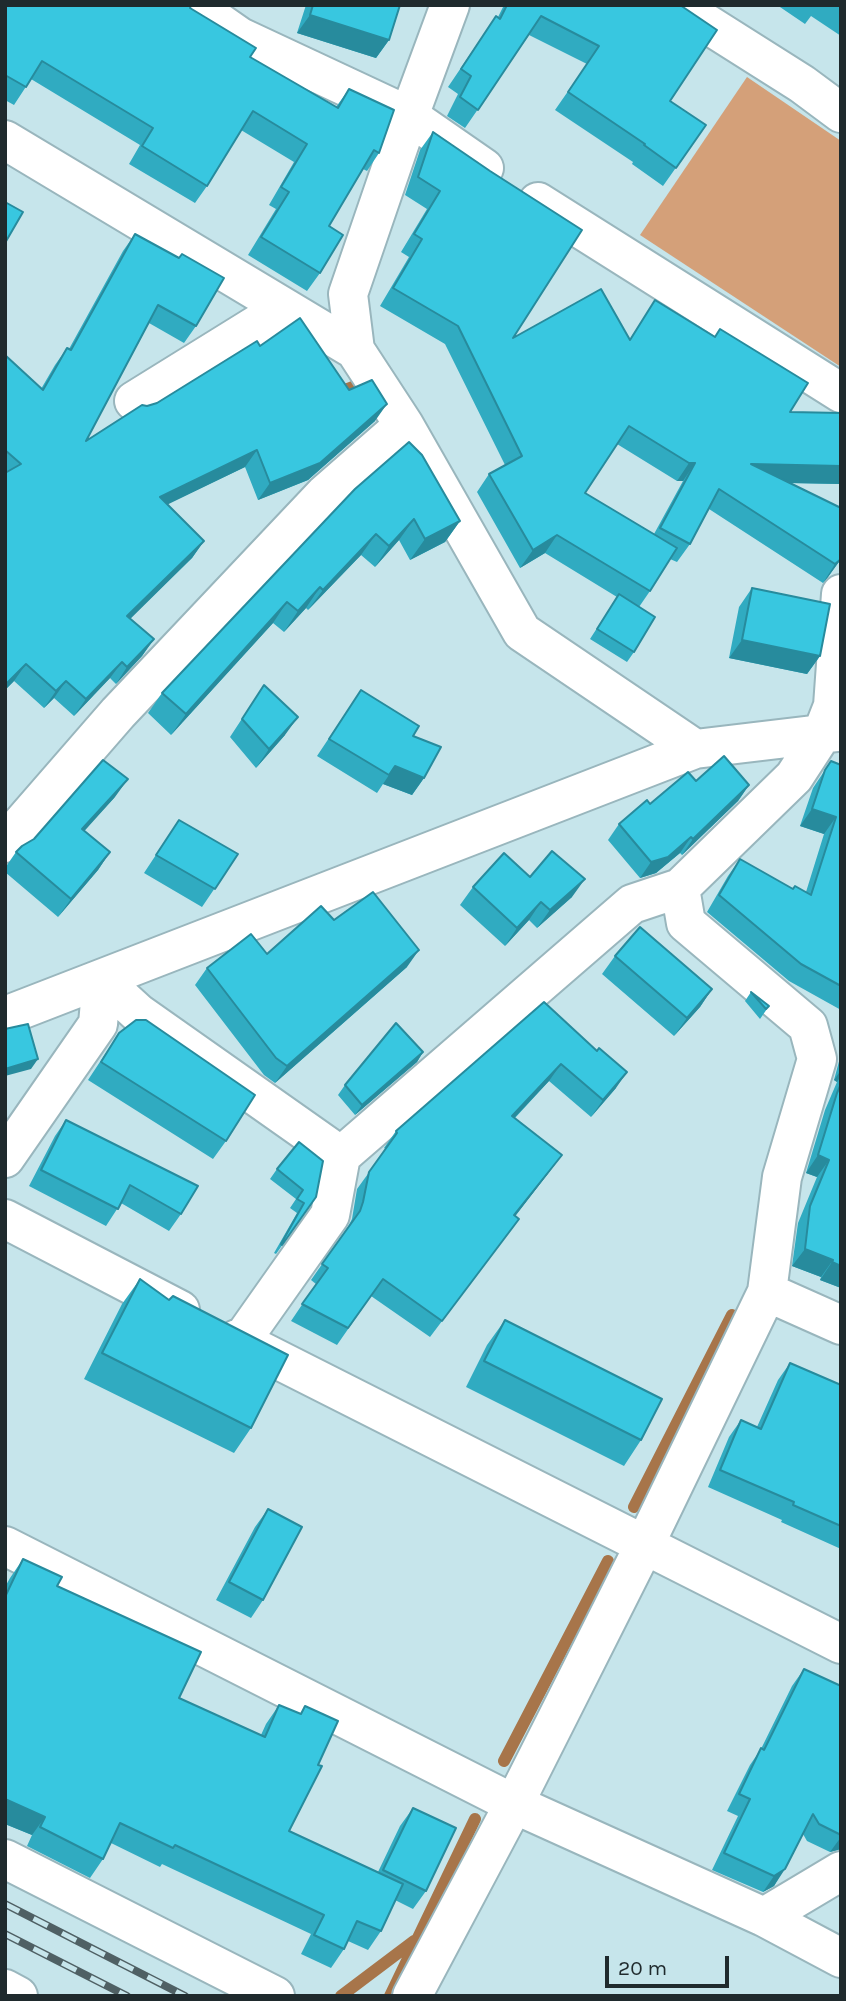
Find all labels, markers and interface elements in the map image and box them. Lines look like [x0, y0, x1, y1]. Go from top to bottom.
scale bar [608, 1941, 732, 1985]
text: 20 m [618, 1956, 667, 1980]

